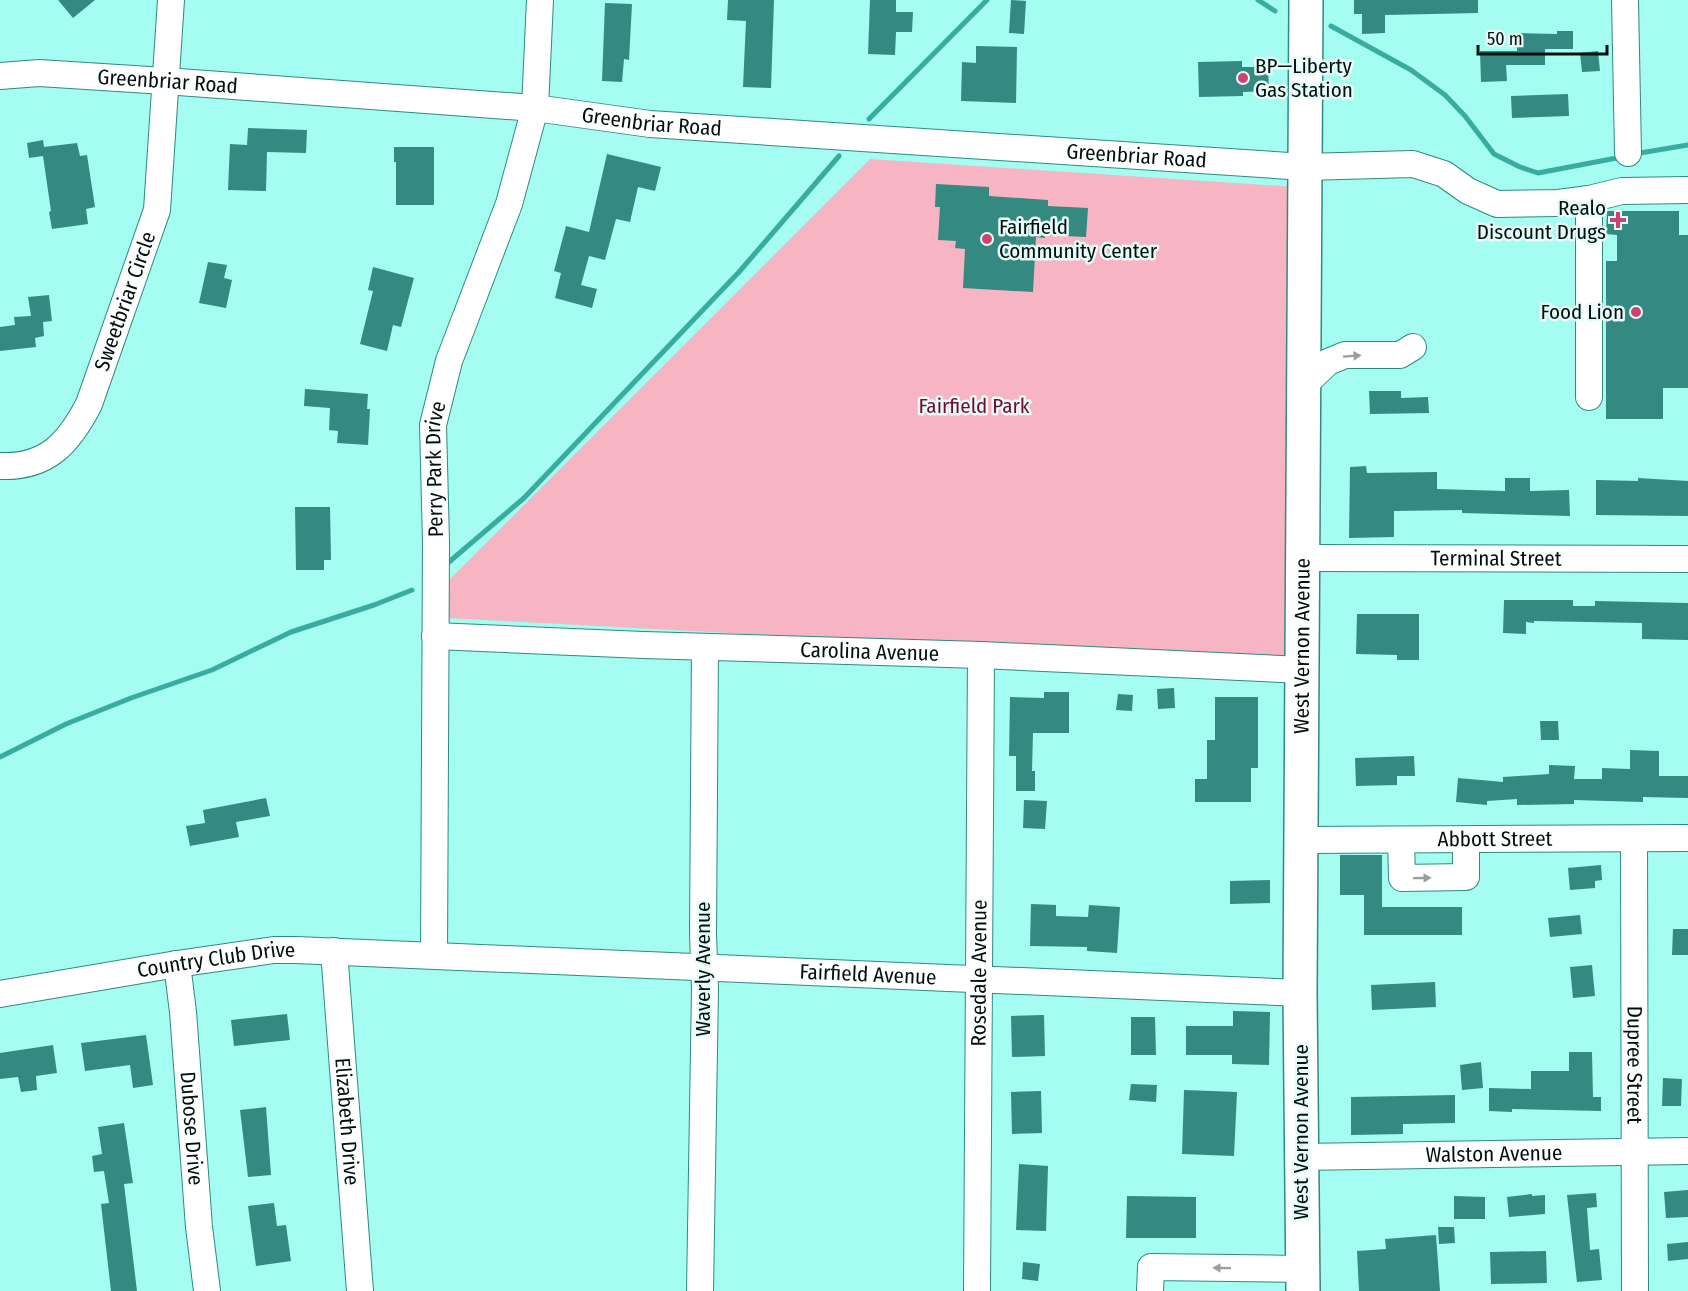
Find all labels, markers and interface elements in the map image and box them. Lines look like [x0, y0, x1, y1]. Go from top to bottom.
scale bar [1478, 18, 1607, 56]
text: 50 m [1487, 28, 1523, 50]
place label: BP—Liberty Gas Station [1255, 53, 1353, 103]
street label: Greenbriar Road [97, 64, 239, 99]
marker: BP—Liberty Gas Station [1236, 71, 1250, 85]
street label: Greenbriar Road [580, 102, 723, 142]
street label: Greenbriar Road [1065, 138, 1207, 174]
place label: Realo Discount Drugs [1477, 195, 1606, 245]
marker: Realo Discount Drugs [1611, 213, 1625, 227]
place label: Fairfield Community Center [999, 214, 1158, 264]
street label: Sweetbriar Circle [89, 228, 161, 374]
marker: Fairfield Community Center [980, 232, 994, 246]
place label: Food Lion [1541, 299, 1624, 325]
marker: Food Lion [1629, 305, 1643, 319]
one-way arrow [1343, 351, 1362, 361]
park label: Fairfield Park [918, 393, 1030, 419]
street label: Perry Park Drive [420, 398, 451, 538]
street label: Terminal Street [1430, 545, 1562, 572]
street label: West Vernon Avenue [1289, 558, 1316, 734]
street label: Carolina Avenue [800, 637, 939, 667]
street label: Abbott Street [1438, 826, 1553, 852]
one-way arrow [1413, 873, 1432, 883]
street label: Rosedale Avenue [966, 900, 992, 1046]
street label: Waverly Avenue [690, 902, 716, 1036]
street label: Country Club Drive [135, 937, 295, 984]
street label: Fairfield Avenue [799, 959, 937, 990]
street label: Dupree Street [1621, 1006, 1648, 1124]
street label: West Vernon Avenue [1288, 1044, 1314, 1220]
street label: Elizabeth Drive [329, 1057, 365, 1186]
street label: Dubose Drive [174, 1070, 209, 1186]
street label: Walston Avenue [1426, 1140, 1562, 1168]
one-way arrow [1213, 1263, 1232, 1273]

